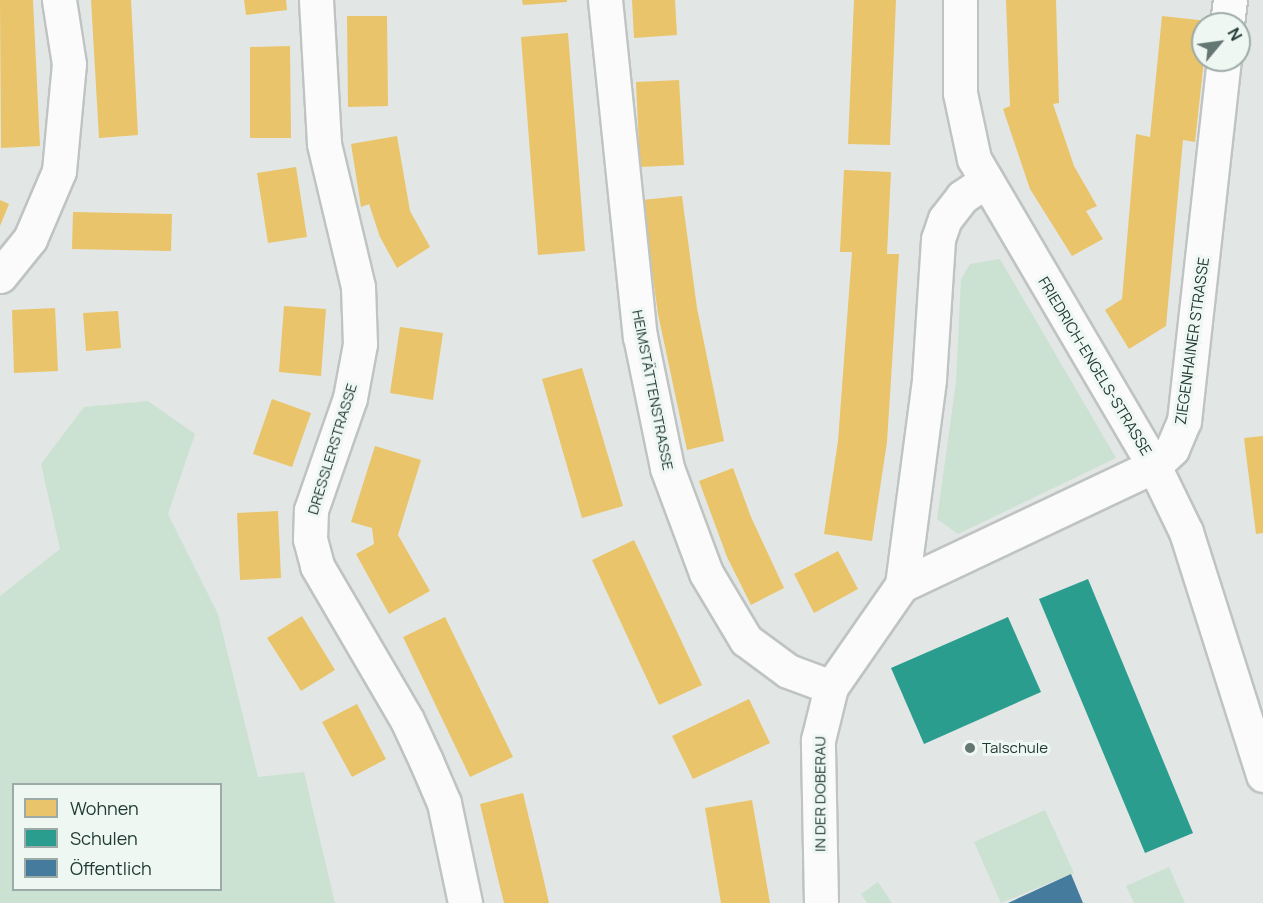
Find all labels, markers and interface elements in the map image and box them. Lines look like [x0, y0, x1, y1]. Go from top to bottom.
north arrow [1191, 12, 1251, 72]
text: N [1223, 24, 1247, 45]
street label: ZIEGENHAINER STRASSE [1171, 256, 1213, 426]
street label: FRIEDRICH-ENGELS-STRASSE [1035, 274, 1155, 458]
street label: HEIMSTÄTTENSTRASSE [629, 308, 677, 472]
street label: DRESSLERSTRASSE [303, 381, 361, 517]
street label: IN DER DOBERAU [811, 736, 829, 852]
place label: Talschule [982, 739, 1048, 757]
marker: Talschule [963, 741, 977, 755]
legend [12, 783, 222, 891]
text: Wohnen [70, 796, 139, 820]
text: Schulen [70, 826, 138, 850]
text: Öffentlich [70, 856, 152, 880]

